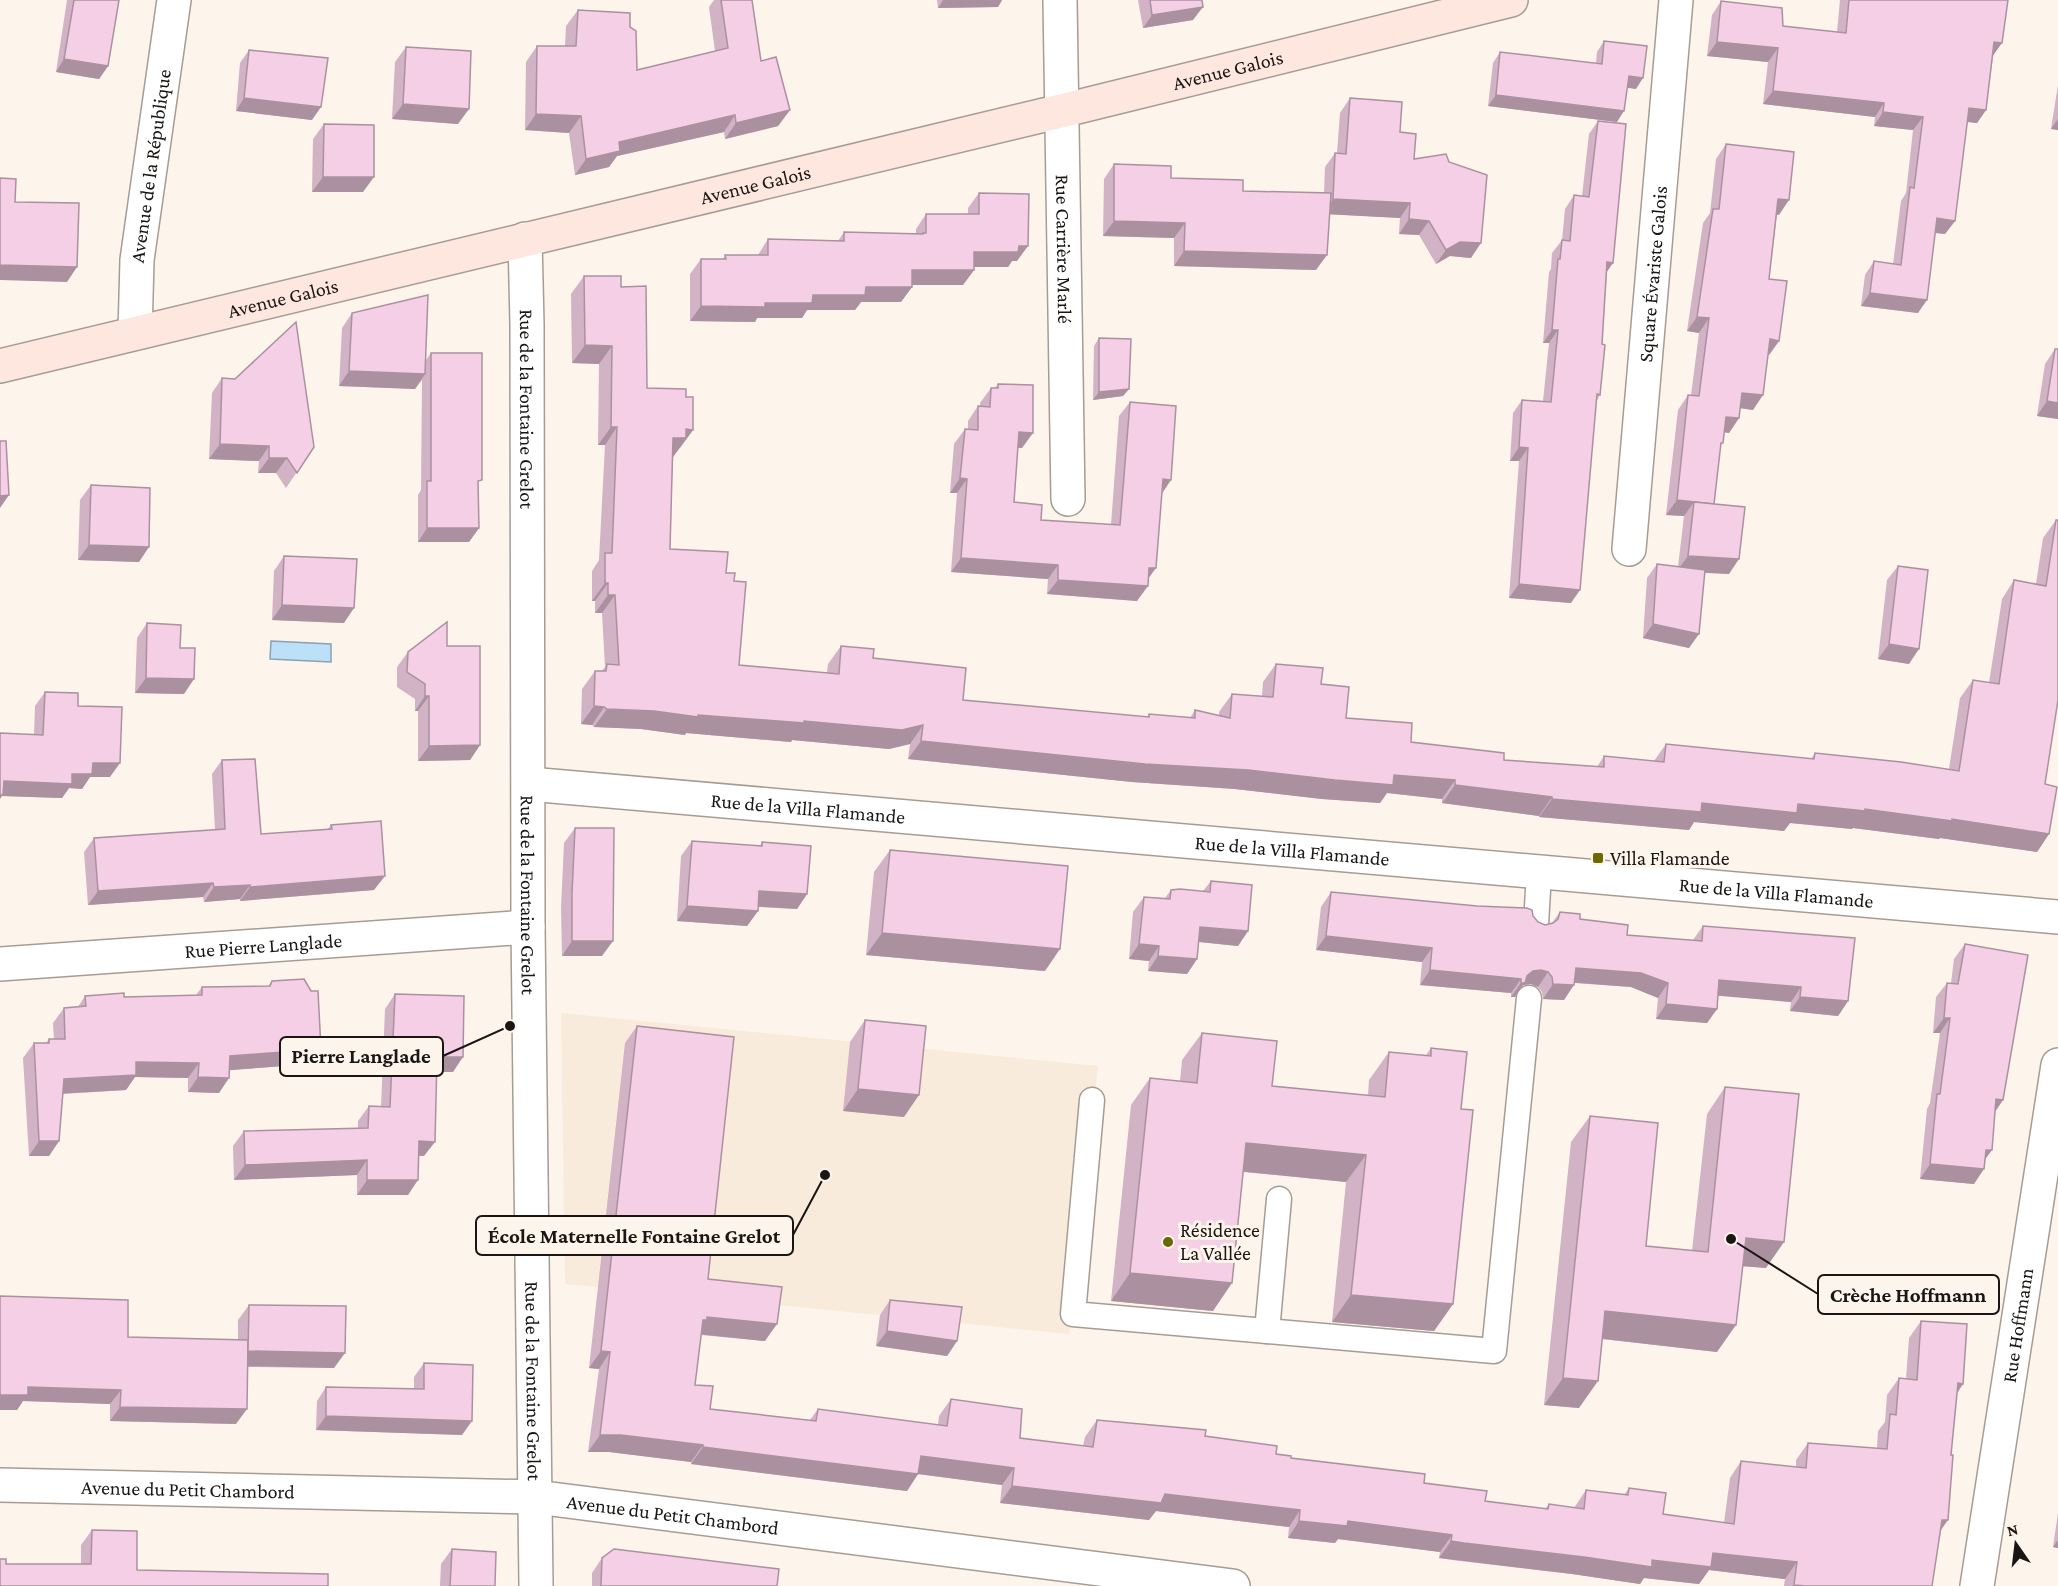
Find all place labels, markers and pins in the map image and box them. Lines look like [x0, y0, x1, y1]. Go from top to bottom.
place label: Villa Flamande [1610, 847, 1730, 869]
marker: Villa Flamande [1591, 851, 1605, 865]
callout: Pierre Langlade [280, 1037, 443, 1076]
callout: École Maternelle Fontaine Grelot [476, 1216, 793, 1255]
place label: Résidence La Vallée [1180, 1219, 1260, 1264]
marker: Résidence La Vallée [1161, 1235, 1175, 1249]
callout: Crèche Hoffmann [1818, 1275, 1999, 1314]

